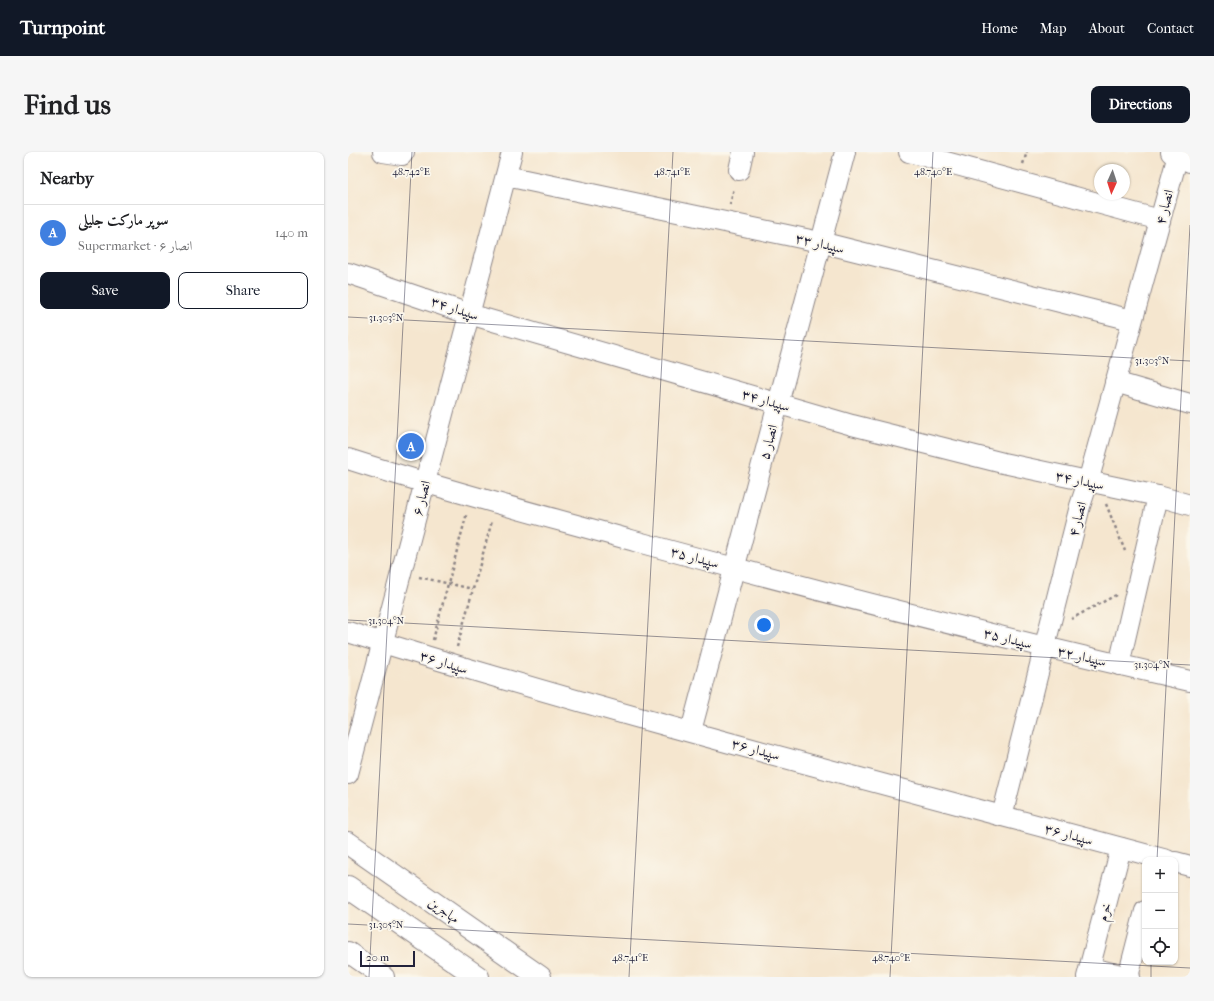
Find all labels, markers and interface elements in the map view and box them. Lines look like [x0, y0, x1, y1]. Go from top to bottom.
text: Turnpoint [20, 17, 105, 39]
text: Home [981, 20, 1018, 37]
text: Map [1040, 20, 1067, 37]
text: About [1089, 20, 1125, 37]
text: Contact [1147, 20, 1194, 37]
button: Directions [1091, 86, 1190, 123]
text: Find us [24, 88, 111, 121]
north arrow [1094, 164, 1130, 200]
text: 48.742°E [392, 166, 430, 178]
text: 48.741°E [654, 166, 690, 178]
text: 48.740°E [914, 166, 952, 178]
text: Nearby [40, 168, 94, 188]
street label: انصار ۴ [1152, 188, 1177, 227]
text: سوپر مارکت جلیلی [78, 211, 169, 229]
text: A [49, 225, 57, 240]
text: 140 m [275, 225, 308, 240]
street label: سپیدار ۳۳ [794, 230, 846, 258]
text: Supermarket · انصار ۶ [78, 238, 192, 253]
button: Save [40, 272, 170, 309]
button: Share [178, 272, 308, 309]
street label: سپیدار ۳۴ [428, 293, 481, 325]
text: 31.303°N [369, 312, 404, 324]
text: 31.303°N [1135, 355, 1170, 367]
street label: سپیدار ۳۴ [739, 386, 792, 416]
street label: انصار ۵ [756, 423, 781, 462]
pin: A [398, 431, 424, 461]
street label: سپیدار ۳۴ [1054, 467, 1106, 495]
street label: انصار ۶ [409, 479, 434, 518]
street label: انصار ۴ [1065, 500, 1090, 539]
street label: سپیدار ۳۵ [669, 543, 721, 573]
text: 31.304°N [368, 615, 405, 627]
your location [754, 615, 774, 635]
street label: سپیدار ۳۵ [982, 624, 1034, 654]
street label: سپیدار ۳۲ [1056, 643, 1108, 671]
street label: سپیدار ۳۶ [417, 647, 470, 679]
text: 31.304°N [1134, 659, 1171, 671]
street label: سپیدار ۳۶ [730, 735, 782, 765]
street label: سپیدار ۳۶ [1043, 820, 1095, 850]
map controls [1142, 857, 1178, 965]
button: + [1142, 857, 1178, 893]
button: − [1142, 893, 1178, 929]
street label: مهاجرین [424, 894, 462, 928]
street label: خرم [1094, 901, 1119, 924]
text: 31.305°N [369, 919, 404, 931]
button: locate [1142, 929, 1178, 965]
scale bar [360, 949, 415, 968]
text: 20 m [366, 951, 389, 964]
text: 48.741°E [612, 952, 648, 964]
text: 48.740°E [872, 952, 910, 964]

